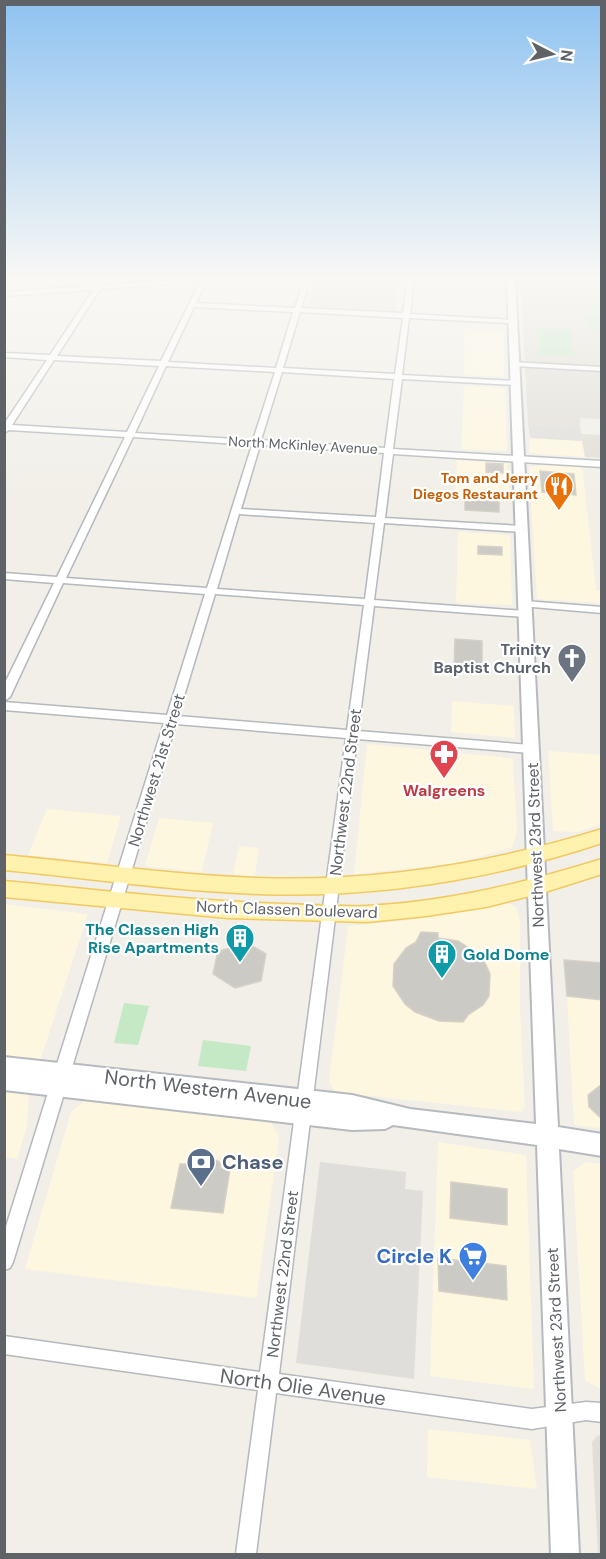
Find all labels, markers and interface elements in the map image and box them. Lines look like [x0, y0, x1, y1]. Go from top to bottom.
north arrow [522, 24, 582, 84]
text: N [555, 49, 578, 63]
street label: North McKinley Avenue [228, 432, 378, 458]
place label: Tom and Jerry Diegos Restaurant [413, 469, 539, 503]
restaurant icon: Tom and Jerry Diegos Restaurant [543, 470, 575, 512]
place label: Trinity Baptist Church [433, 639, 551, 678]
church icon: Trinity Baptist Church [556, 642, 588, 684]
street label: Northwest 21st Street [123, 691, 190, 849]
street label: Northwest 22nd Street [325, 707, 366, 877]
pharmacy icon: Walgreens [428, 738, 460, 780]
street label: Northwest 23rd Street [522, 762, 549, 928]
place label: Walgreens [403, 780, 485, 801]
street label: North Classen Boulevard [196, 896, 378, 923]
place label: The Classen High Rise Apartments [85, 919, 219, 958]
building icon: The Classen High Rise Apartments [224, 922, 256, 964]
building icon: Gold Dome [426, 938, 458, 980]
place label: Gold Dome [463, 944, 549, 965]
street label: North Western Avenue [103, 1063, 313, 1115]
bank icon: Chase [185, 1146, 217, 1188]
place label: Chase [222, 1149, 284, 1175]
street label: Northwest 22nd Street [262, 1189, 303, 1359]
supermarket icon: Circle K [457, 1240, 489, 1282]
place label: Circle K [376, 1243, 452, 1269]
street label: Northwest 23rd Street [542, 1247, 571, 1413]
street label: North Olie Avenue [218, 1362, 388, 1412]

